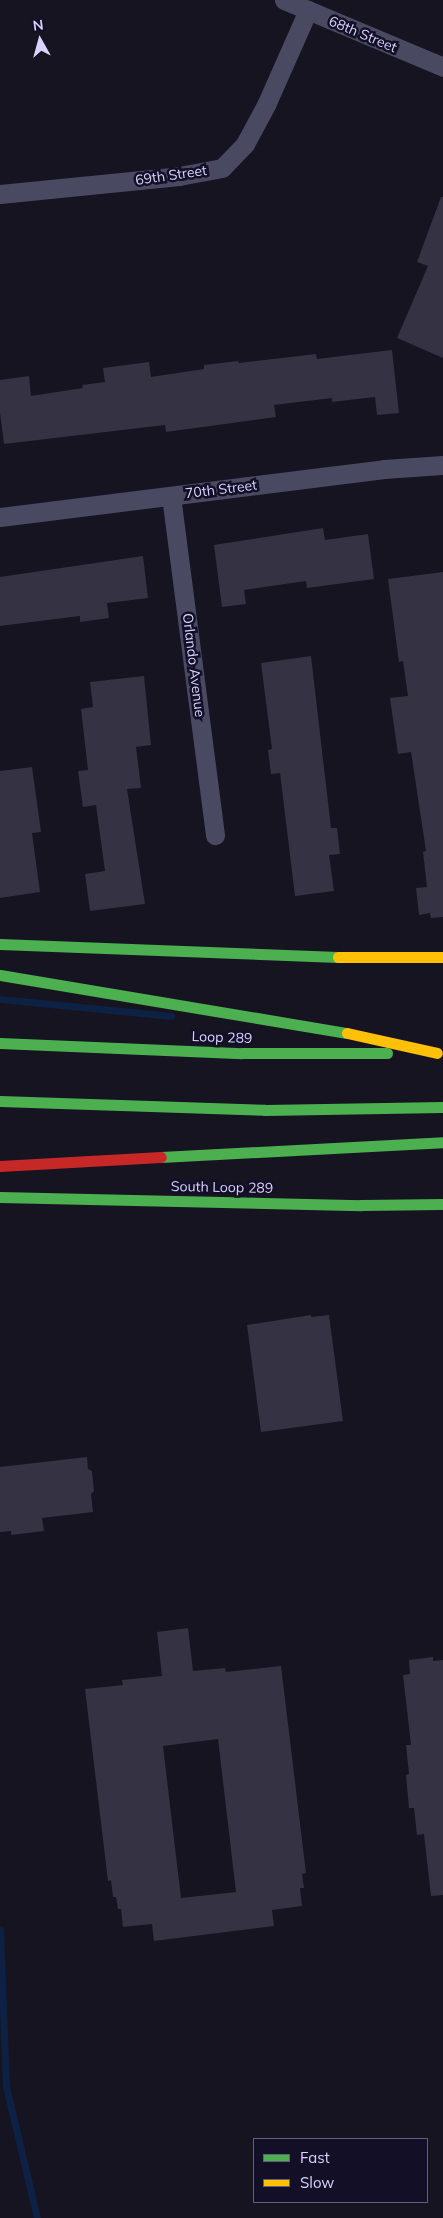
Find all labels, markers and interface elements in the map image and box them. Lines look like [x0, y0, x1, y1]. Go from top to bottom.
street label: 68th Street [326, 12, 400, 56]
north arrow [15, 15, 65, 65]
text: N [32, 16, 45, 35]
street label: 69th Street [134, 162, 208, 188]
street label: 70th Street [184, 476, 258, 502]
street label: Orlando Avenue [179, 612, 209, 718]
street label: Loop 289 [191, 1028, 253, 1046]
street label: South Loop 289 [171, 1178, 273, 1196]
legend [253, 2138, 428, 2203]
text: Fast [300, 2148, 330, 2167]
text: Slow [300, 2173, 334, 2192]

